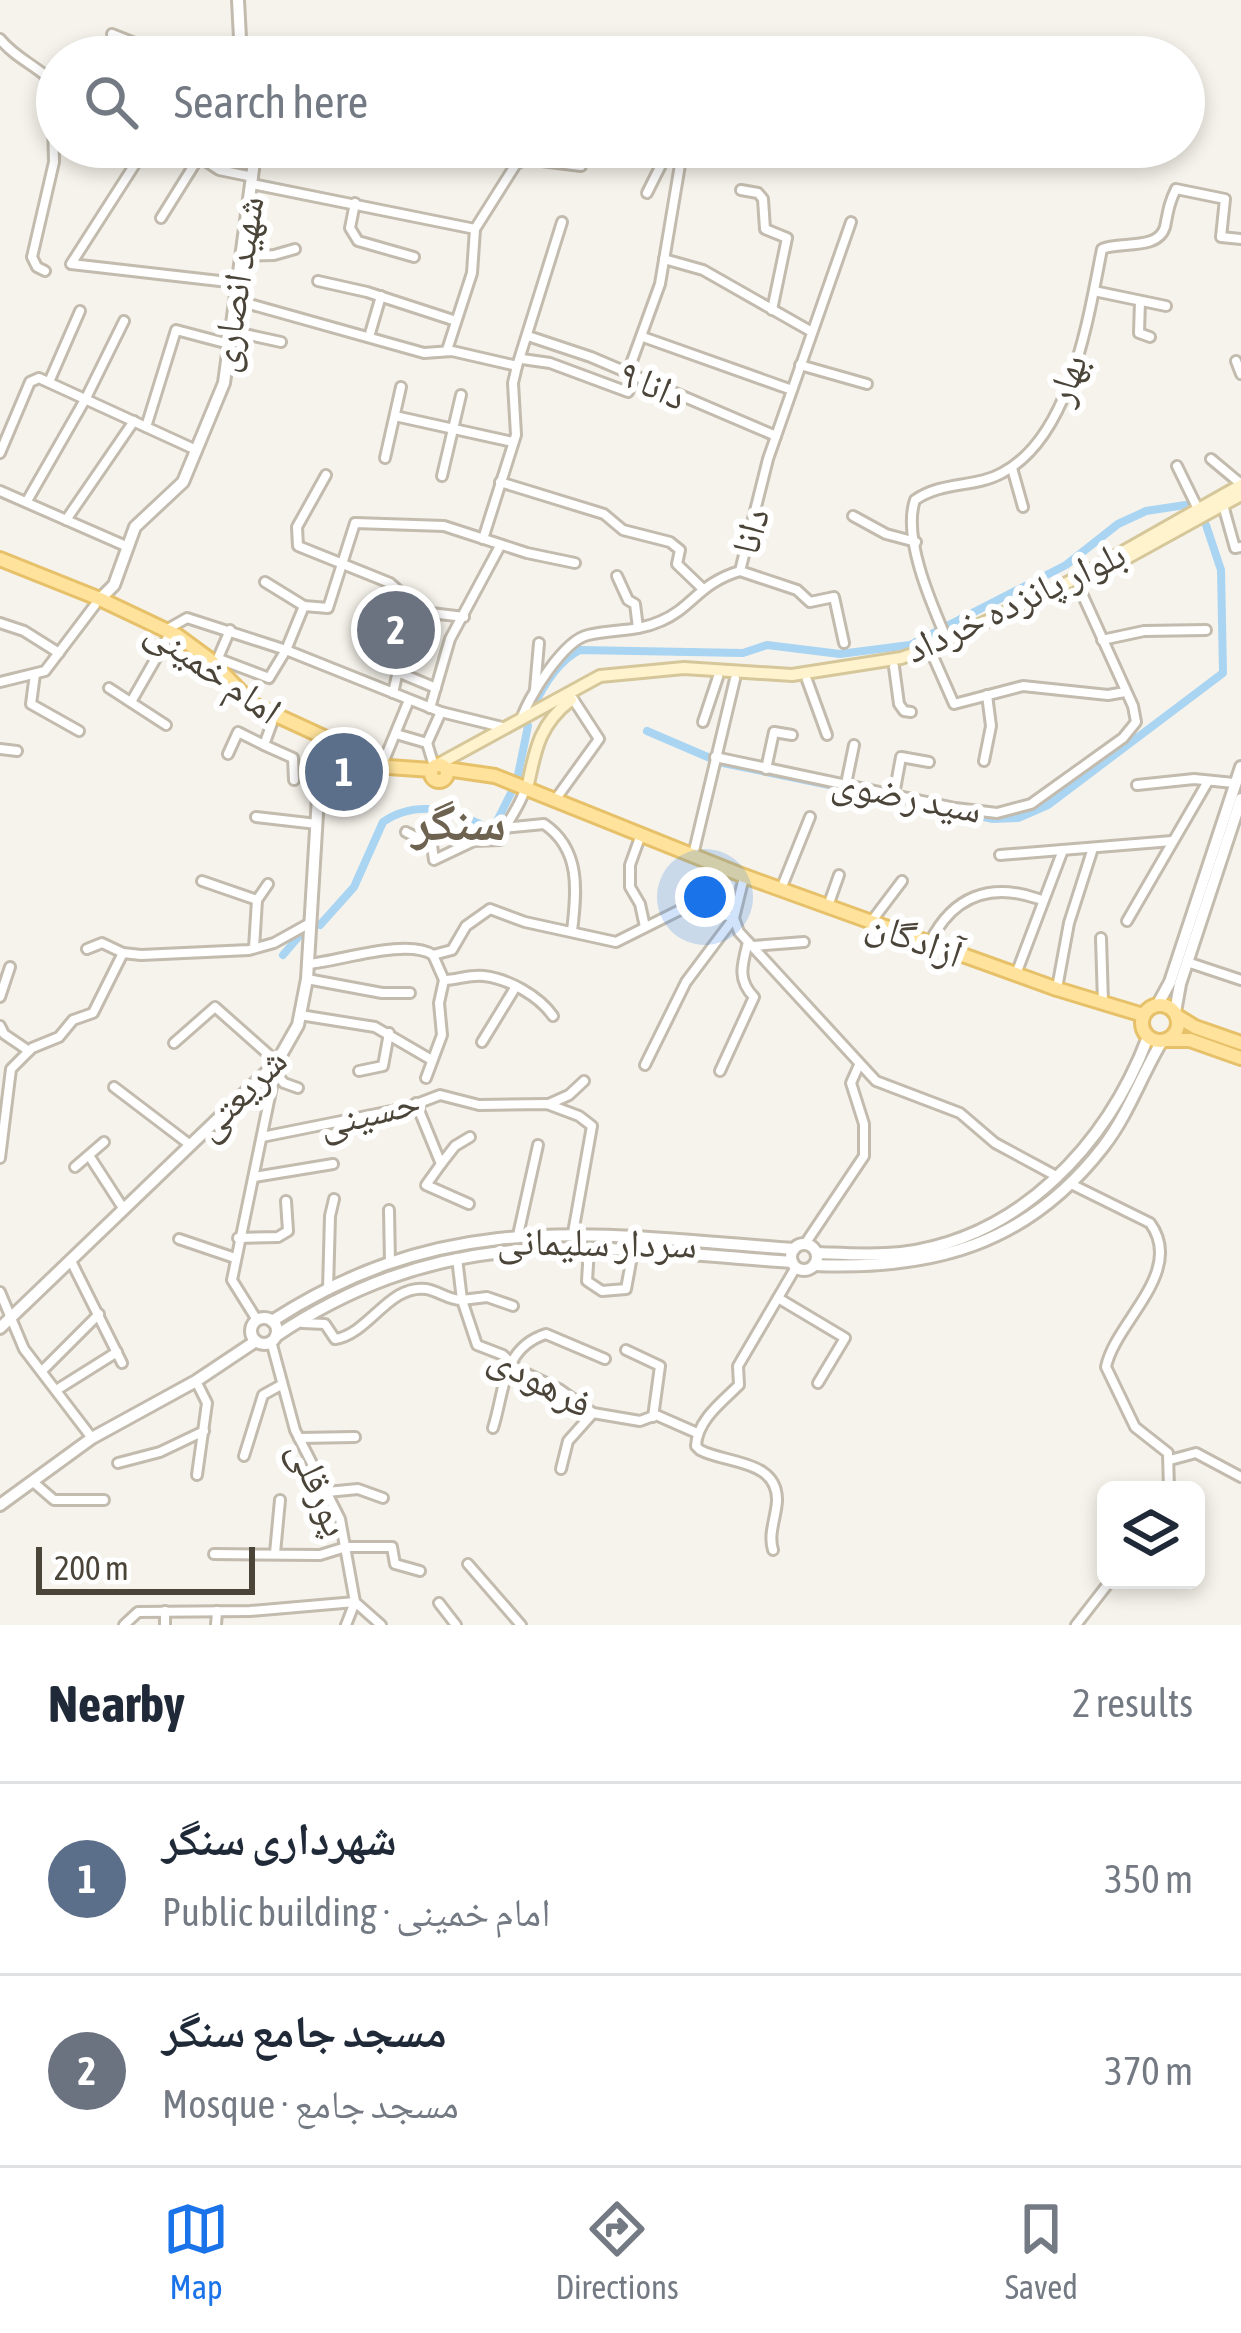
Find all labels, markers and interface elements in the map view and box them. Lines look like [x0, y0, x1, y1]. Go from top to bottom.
search box [36, 36, 1205, 168]
icon: search [78, 69, 144, 135]
text: Search here [174, 76, 368, 128]
street label: شهید انصاری [200, 193, 274, 376]
street label: بهار [1036, 348, 1096, 411]
street label: دانا ۹ [613, 350, 693, 418]
street label: دانا [723, 503, 777, 559]
street label: بلوار پانزده خرداد [898, 531, 1133, 673]
pin: 2 [357, 585, 435, 675]
street label: امام خمینی [135, 608, 290, 736]
pin: 1 [305, 727, 383, 817]
street label: سید رضوی [828, 759, 986, 833]
district label: سنگر [410, 792, 506, 851]
your location [675, 867, 735, 927]
street label: آزادگان [860, 900, 970, 978]
street label: شریعتی [185, 1038, 297, 1150]
street label: حسینی [314, 1078, 425, 1149]
street label: سردار سلیمانی [497, 1218, 697, 1269]
street label: فرهودی [481, 1334, 600, 1428]
street label: پورقلی [278, 1434, 360, 1544]
map controls [1097, 1481, 1205, 1589]
button: layers [1097, 1481, 1205, 1589]
scale bar [36, 1541, 255, 1594]
text: 200 m [54, 1549, 129, 1587]
text: Nearby [48, 1674, 185, 1733]
text: 2 results [1072, 1681, 1193, 1725]
text: شهرداری سنگر [162, 1813, 397, 1865]
text: 1 [78, 1857, 96, 1901]
text: 350 m [1105, 1857, 1193, 1901]
text: Public building · امام خمینی [162, 1890, 550, 1934]
text: مسجد جامع سنگر [162, 2005, 447, 2057]
text: 2 [78, 2049, 96, 2093]
text: 370 m [1105, 2049, 1193, 2093]
text: Mosque · مسجد جامع [162, 2082, 459, 2126]
tab: Map [163, 2196, 229, 2306]
tab: Directions [555, 2196, 679, 2306]
tab: Saved [1005, 2196, 1078, 2306]

